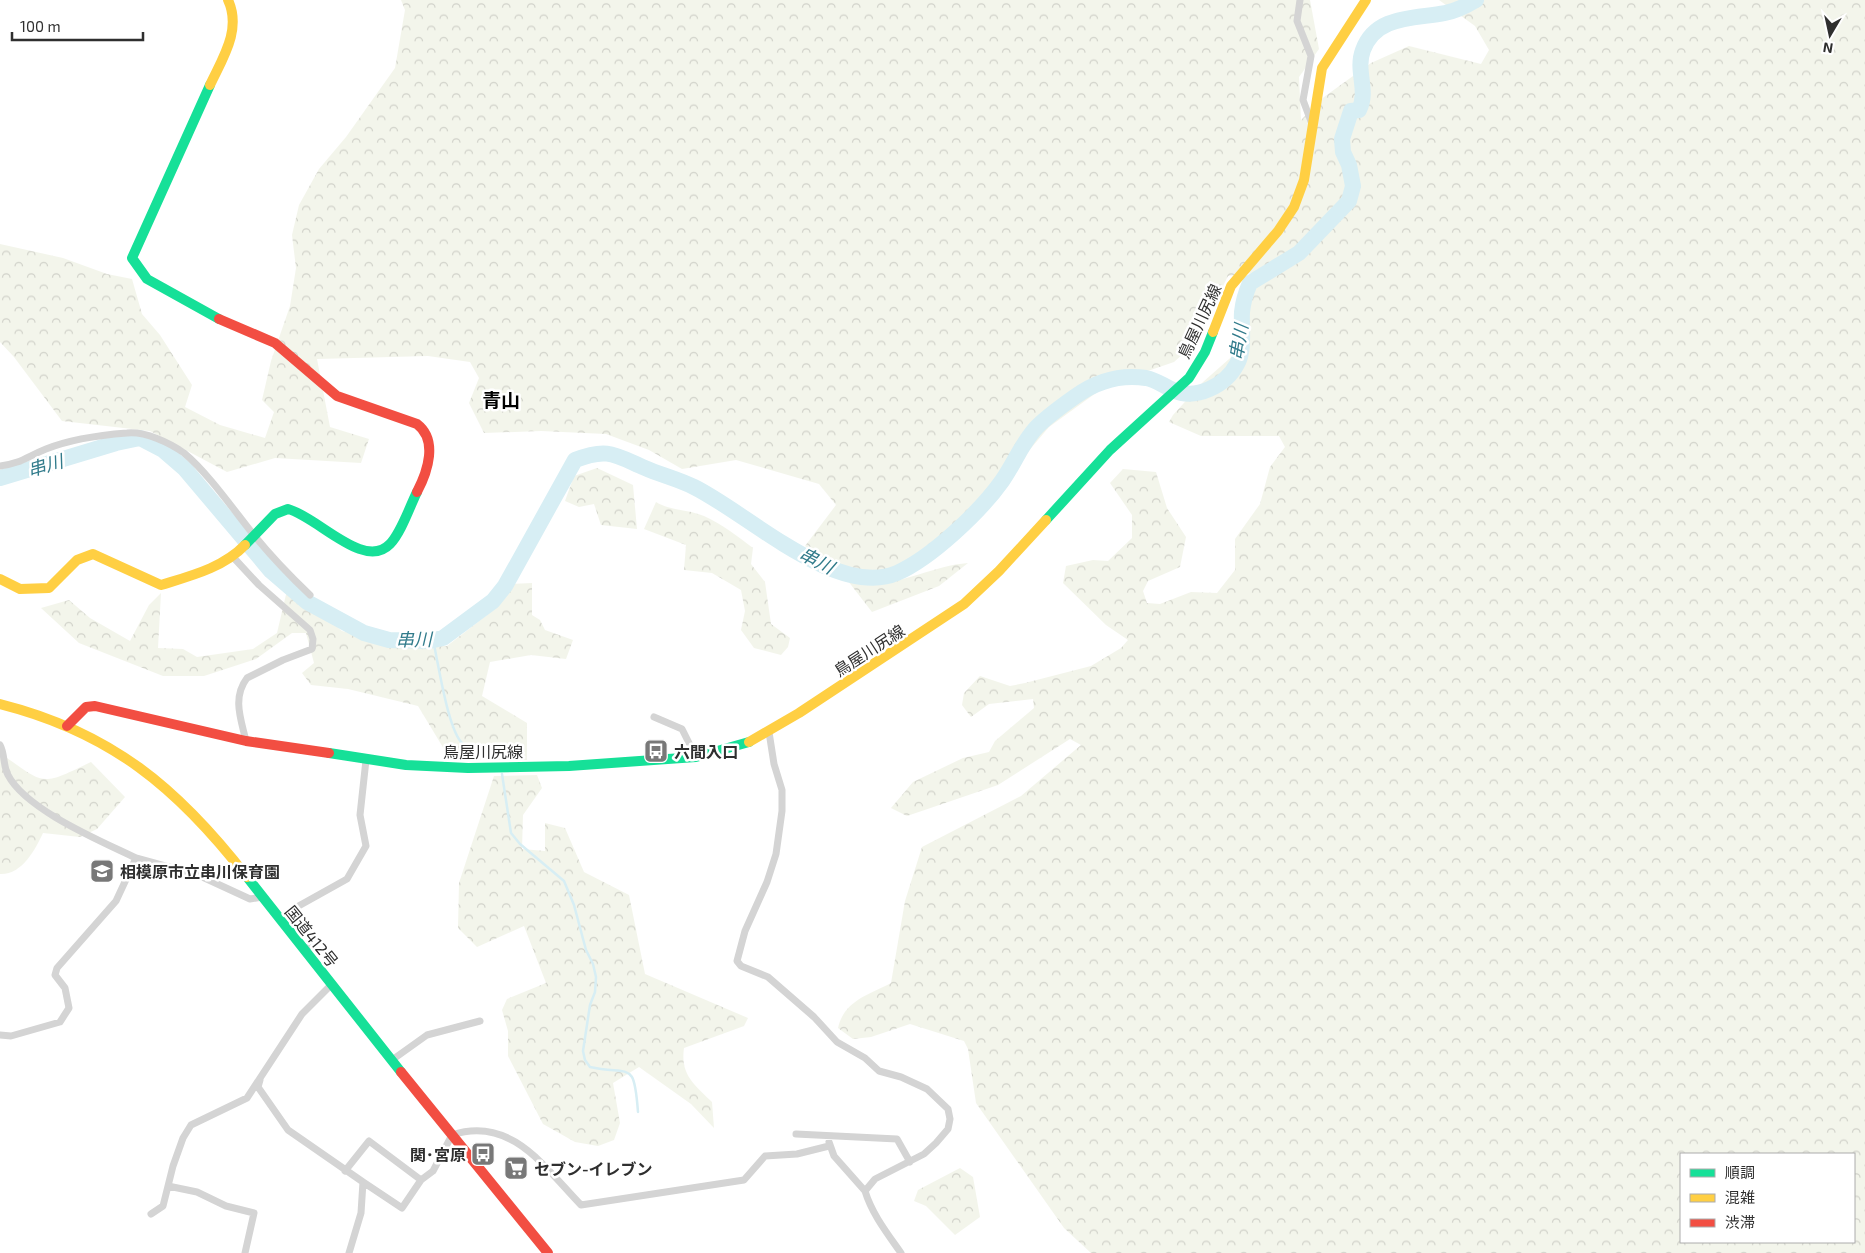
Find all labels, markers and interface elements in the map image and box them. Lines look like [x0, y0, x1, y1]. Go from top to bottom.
scale bar [12, 10, 144, 42]
north arrow [1805, 10, 1855, 60]
text: 100 m [20, 17, 61, 35]
text: N [1822, 39, 1834, 58]
street label: 鳥屋川尻線 [1173, 281, 1225, 361]
water label: 串川 [1224, 321, 1252, 361]
district label: 青山 [482, 388, 520, 411]
water label: 串川 [25, 449, 67, 481]
water label: 串川 [796, 542, 840, 579]
street label: 鳥屋川尻線 [830, 620, 908, 680]
water label: 串川 [396, 628, 434, 650]
bus stop icon: 六間入口 [643, 738, 669, 764]
street label: 鳥屋川尻線 [443, 742, 523, 761]
place label: 六間入口 [674, 742, 738, 761]
school or university icon: 相模原市立串川保育園 [89, 858, 115, 884]
place label: 相模原市立串川保育園 [120, 862, 280, 881]
street label: 国道412号 [282, 902, 342, 970]
bus stop icon: 関･宮原 [470, 1141, 496, 1167]
place label: 関･宮原 [410, 1145, 466, 1164]
legend [1680, 1153, 1855, 1243]
supermarket icon: セブン-イレブン [503, 1155, 529, 1181]
place label: セブン-イレブン [534, 1159, 653, 1178]
text: 順調 [1725, 1163, 1755, 1181]
text: 混雑 [1725, 1188, 1755, 1206]
text: 渋滞 [1725, 1213, 1755, 1231]

